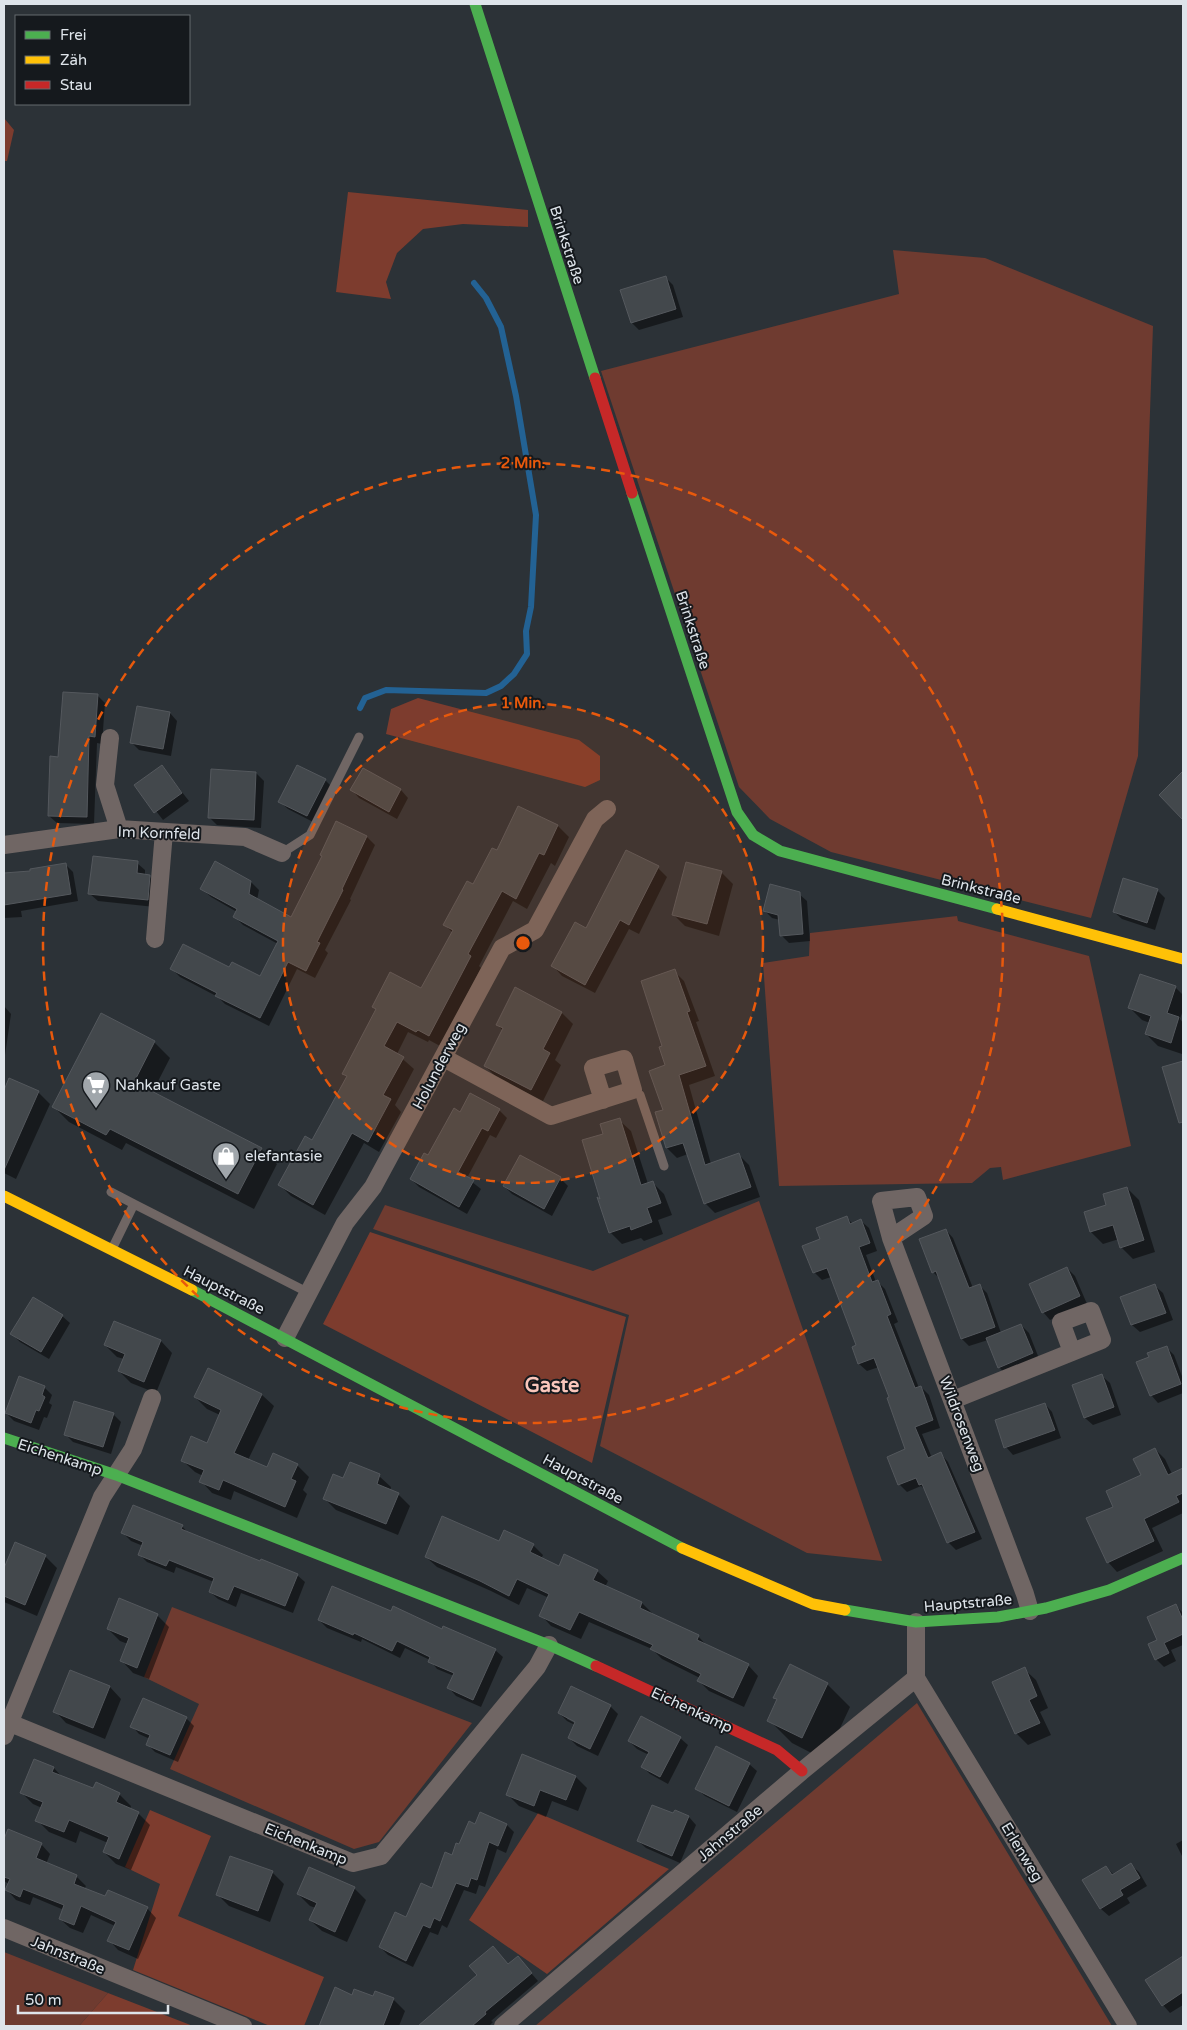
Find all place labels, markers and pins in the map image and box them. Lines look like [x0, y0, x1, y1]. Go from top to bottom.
centre of rings [514, 934, 532, 952]
supermarket icon: Nahkauf Gaste [81, 1070, 111, 1109]
place label: Nahkauf Gaste [115, 1076, 221, 1094]
shop icon: elefantasie [211, 1141, 241, 1180]
place label: elefantasie [245, 1147, 322, 1165]

